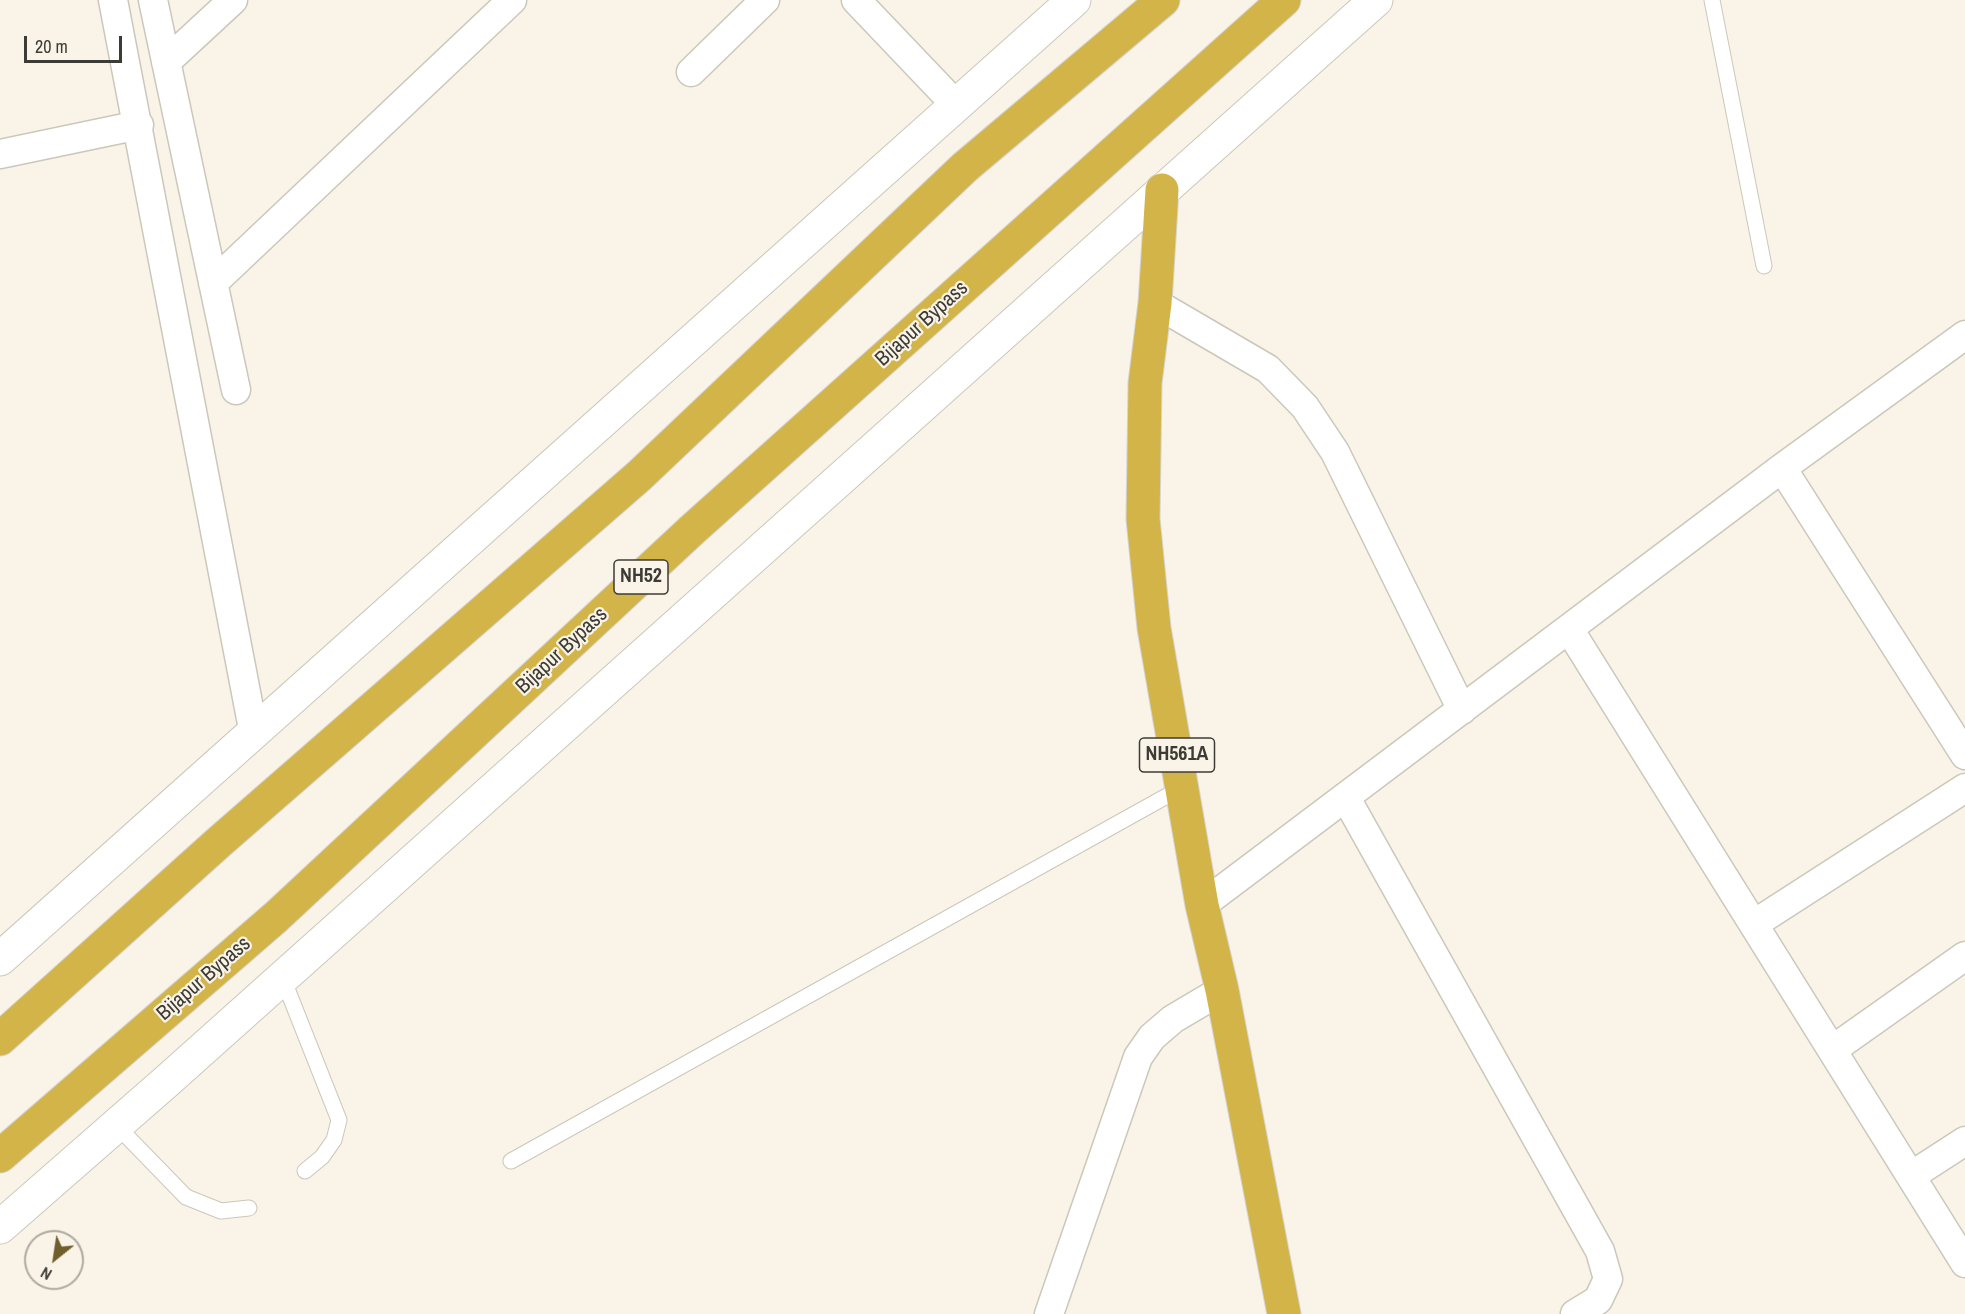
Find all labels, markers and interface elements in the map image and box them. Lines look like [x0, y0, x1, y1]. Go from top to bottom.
scale bar [27, 24, 124, 62]
text: 20 m [35, 34, 68, 59]
street label: Bijapur Bypass [871, 276, 973, 372]
road number: NH52 [614, 560, 668, 594]
street label: Bijapur Bypass [511, 602, 613, 700]
road number: NH561A [1140, 738, 1214, 772]
street label: Bijapur Bypass [152, 931, 256, 1027]
north arrow [24, 1230, 84, 1290]
text: N [36, 1262, 56, 1286]

